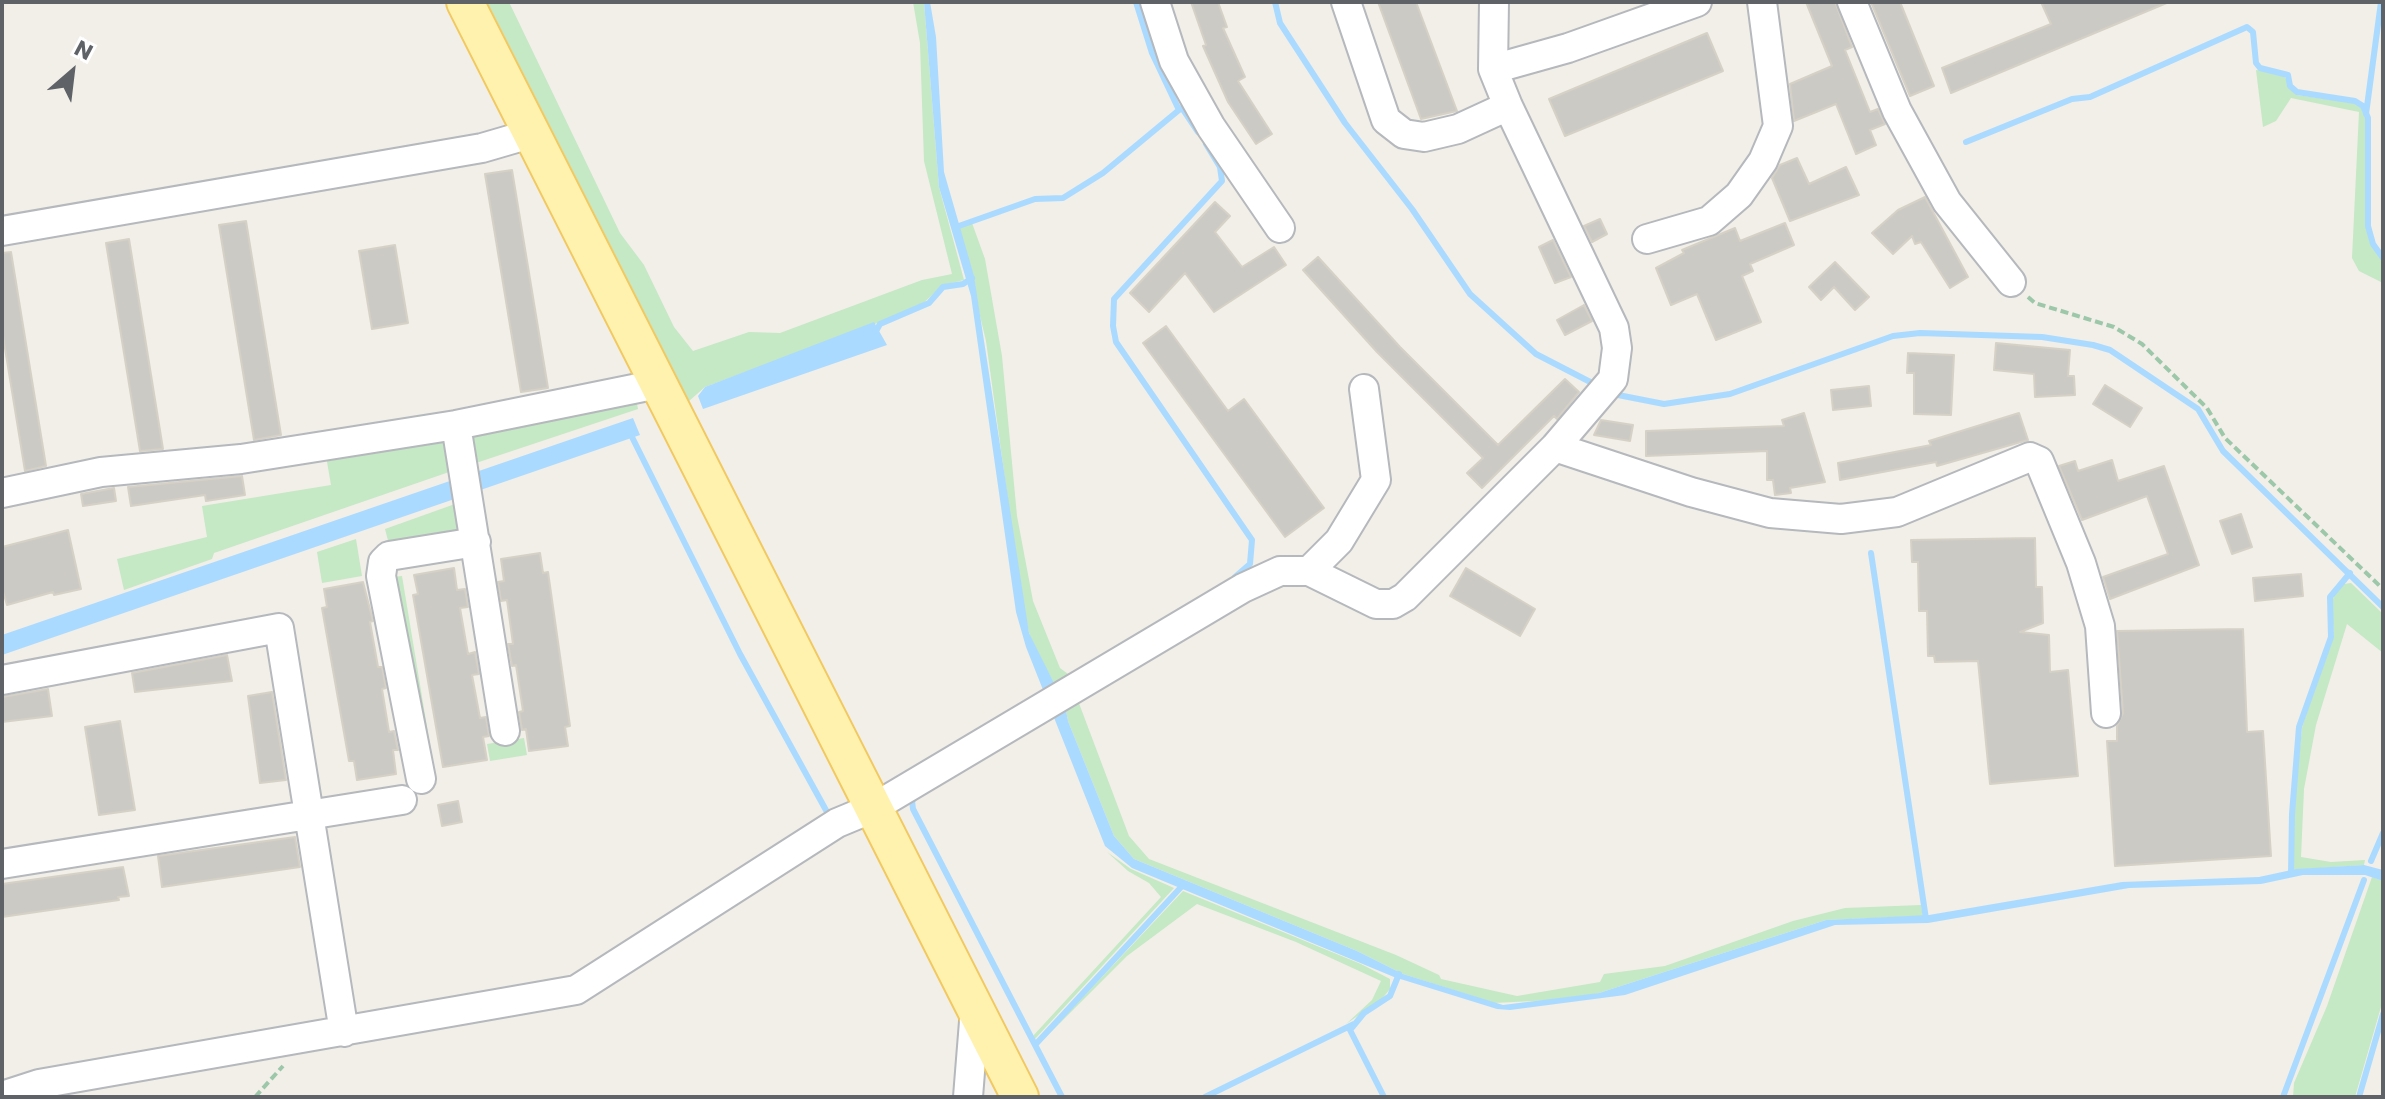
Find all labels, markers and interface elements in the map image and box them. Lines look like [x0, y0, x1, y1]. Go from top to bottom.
north arrow [32, 32, 112, 112]
text: N [69, 33, 98, 68]

